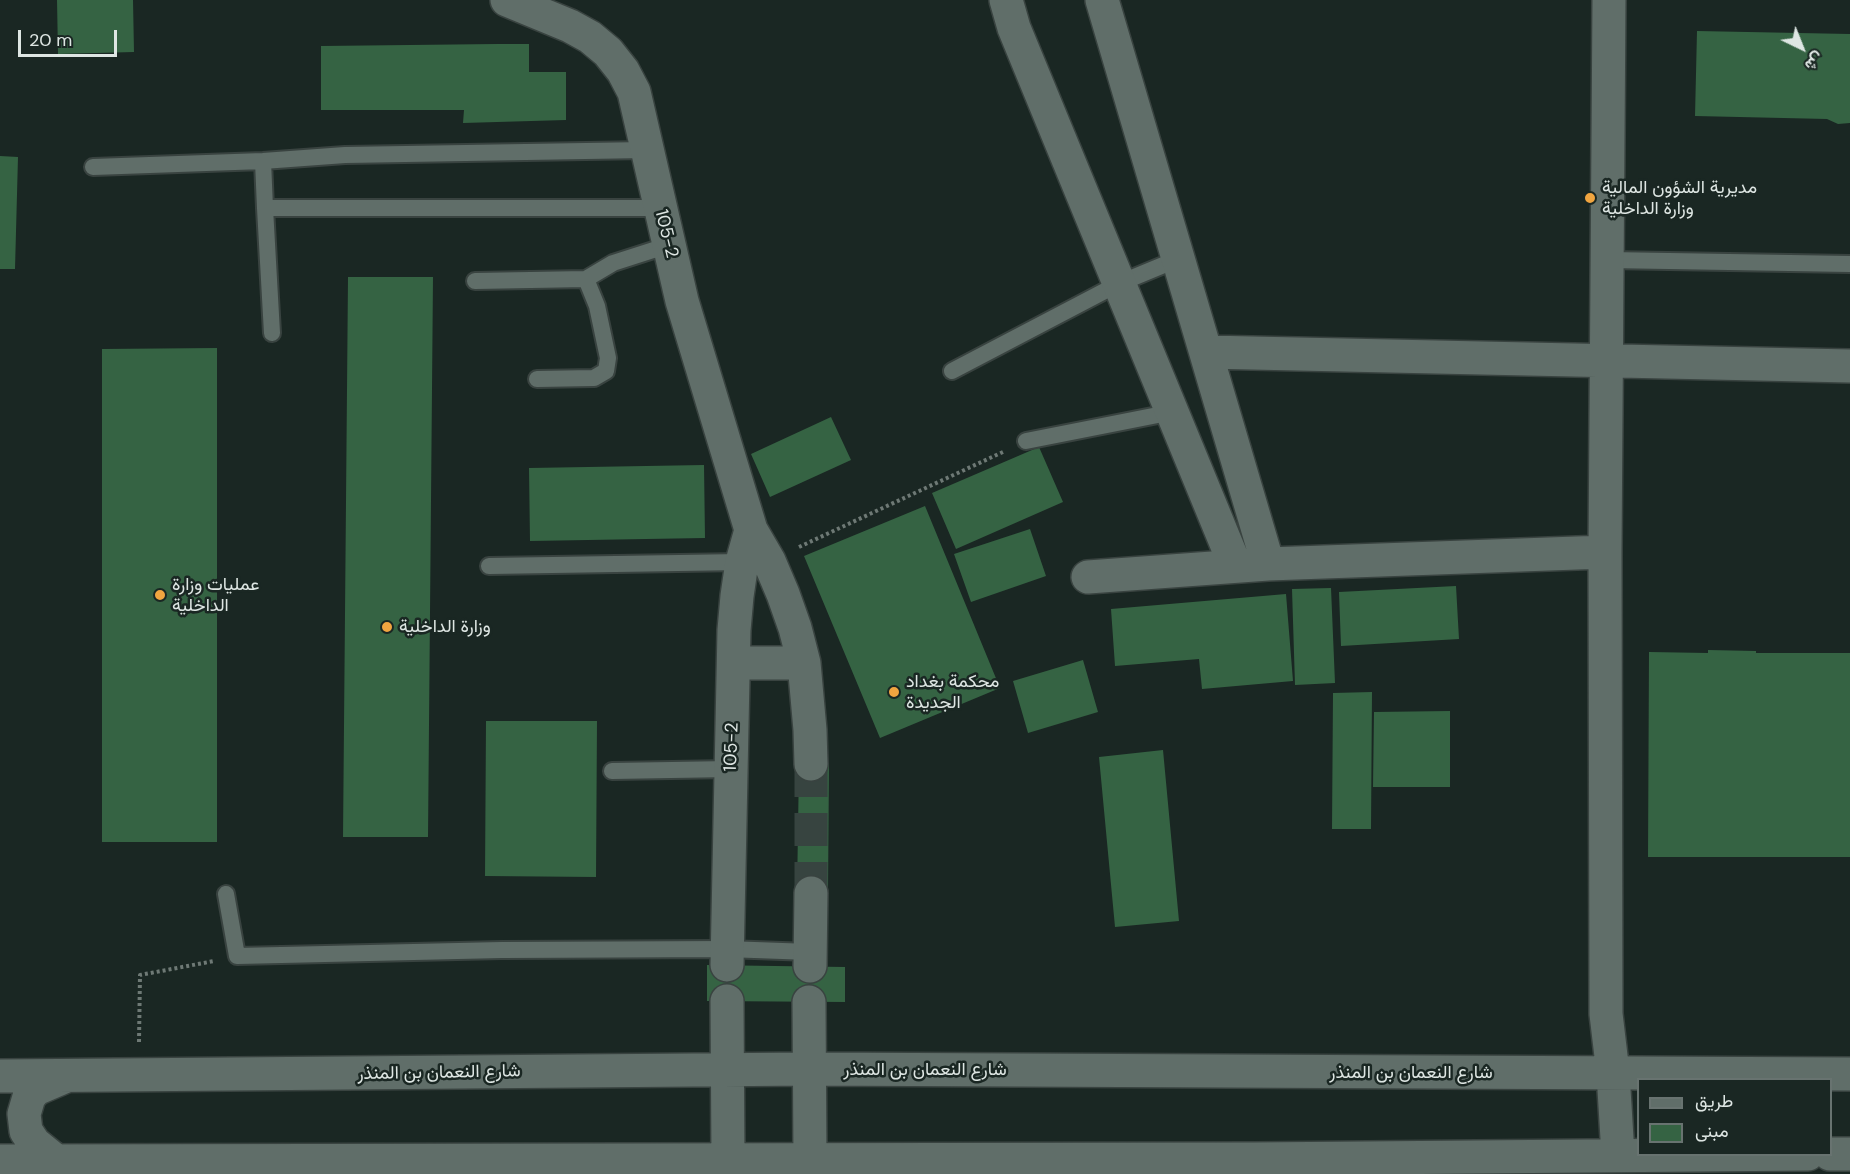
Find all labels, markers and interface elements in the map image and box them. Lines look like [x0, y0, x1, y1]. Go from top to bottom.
scale bar [21, 18, 120, 56]
north arrow [1772, 18, 1832, 78]
text: 20 m [29, 28, 72, 52]
text: ش [1800, 47, 1829, 76]
place label: مديرية الشؤون المالية وزارة الداخلية [1602, 177, 1757, 219]
marker: مديرية الشؤون المالية وزارة الداخلية [1583, 191, 1597, 205]
street label: 105-2 [650, 208, 682, 260]
place label: عمليات وزارة الداخلية [172, 574, 259, 616]
marker: عمليات وزارة الداخلية [153, 588, 167, 602]
place label: وزارة الداخلية [399, 616, 491, 638]
marker: وزارة الداخلية [380, 620, 394, 634]
place label: محكمة بغداد الجديدة [906, 671, 999, 714]
marker: محكمة بغداد الجديدة [887, 685, 901, 699]
street label: 105-2 [720, 722, 744, 772]
street label: شارع النعمان بن المنذر [843, 1059, 1007, 1081]
street label: شارع النعمان بن المنذر [357, 1061, 521, 1085]
street label: شارع النعمان بن المنذر [1329, 1062, 1493, 1084]
legend [1637, 1078, 1832, 1156]
text: طريق [1695, 1089, 1733, 1113]
text: مبنى [1695, 1119, 1729, 1143]

